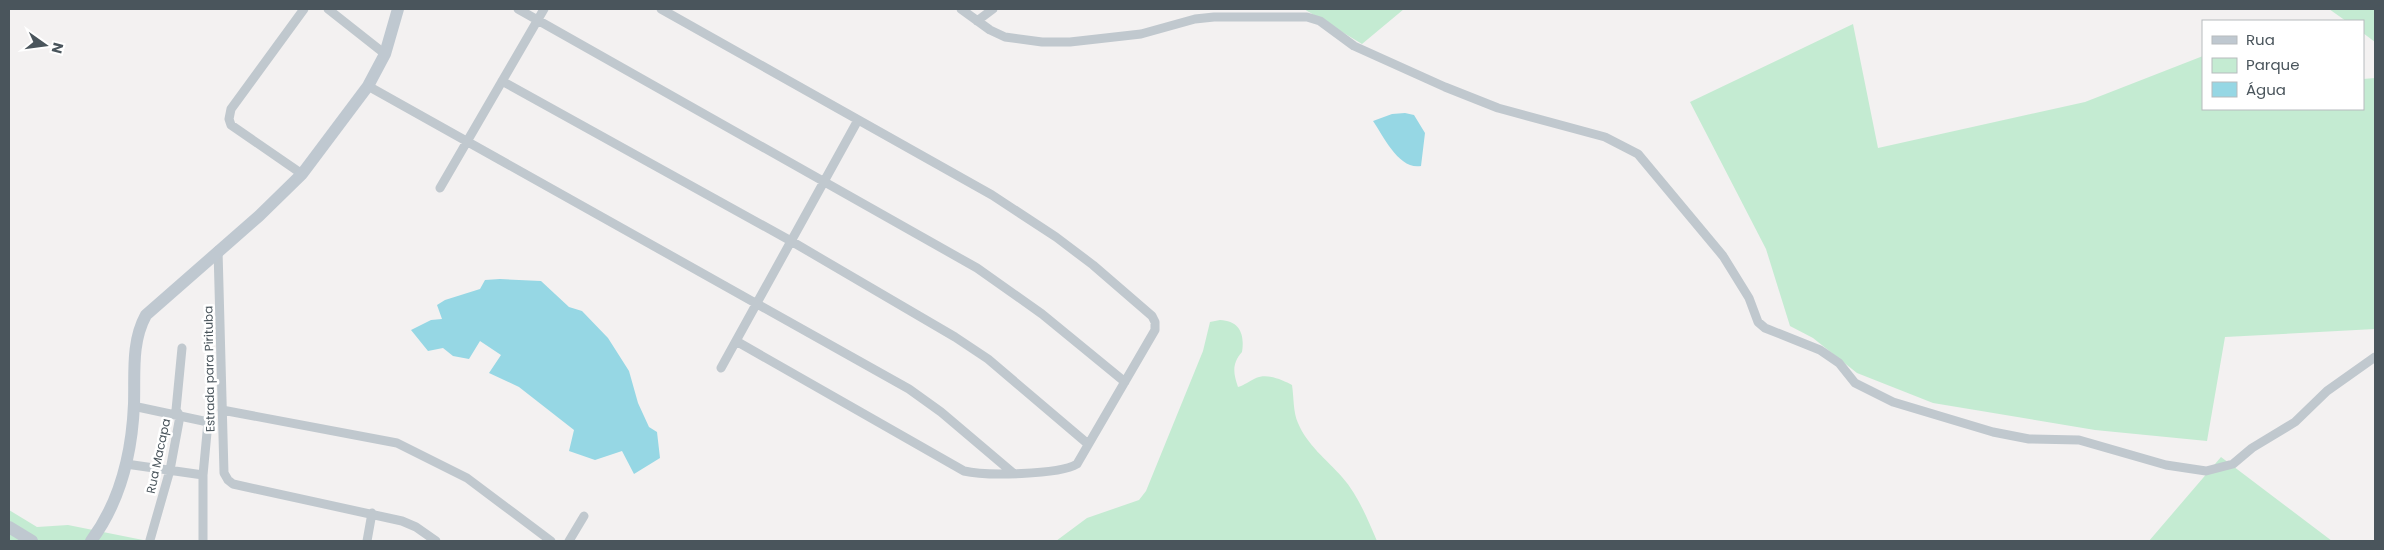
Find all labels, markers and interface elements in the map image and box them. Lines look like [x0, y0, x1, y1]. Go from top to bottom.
north arrow [20, 20, 70, 70]
legend [2202, 20, 2364, 110]
text: Rua [2246, 29, 2275, 50]
text: N [47, 41, 69, 56]
text: Parque [2246, 54, 2299, 75]
text: Água [2246, 79, 2286, 100]
street label: Estrada para Pirituba [199, 306, 219, 432]
street label: Rua Macapa [142, 417, 174, 495]

